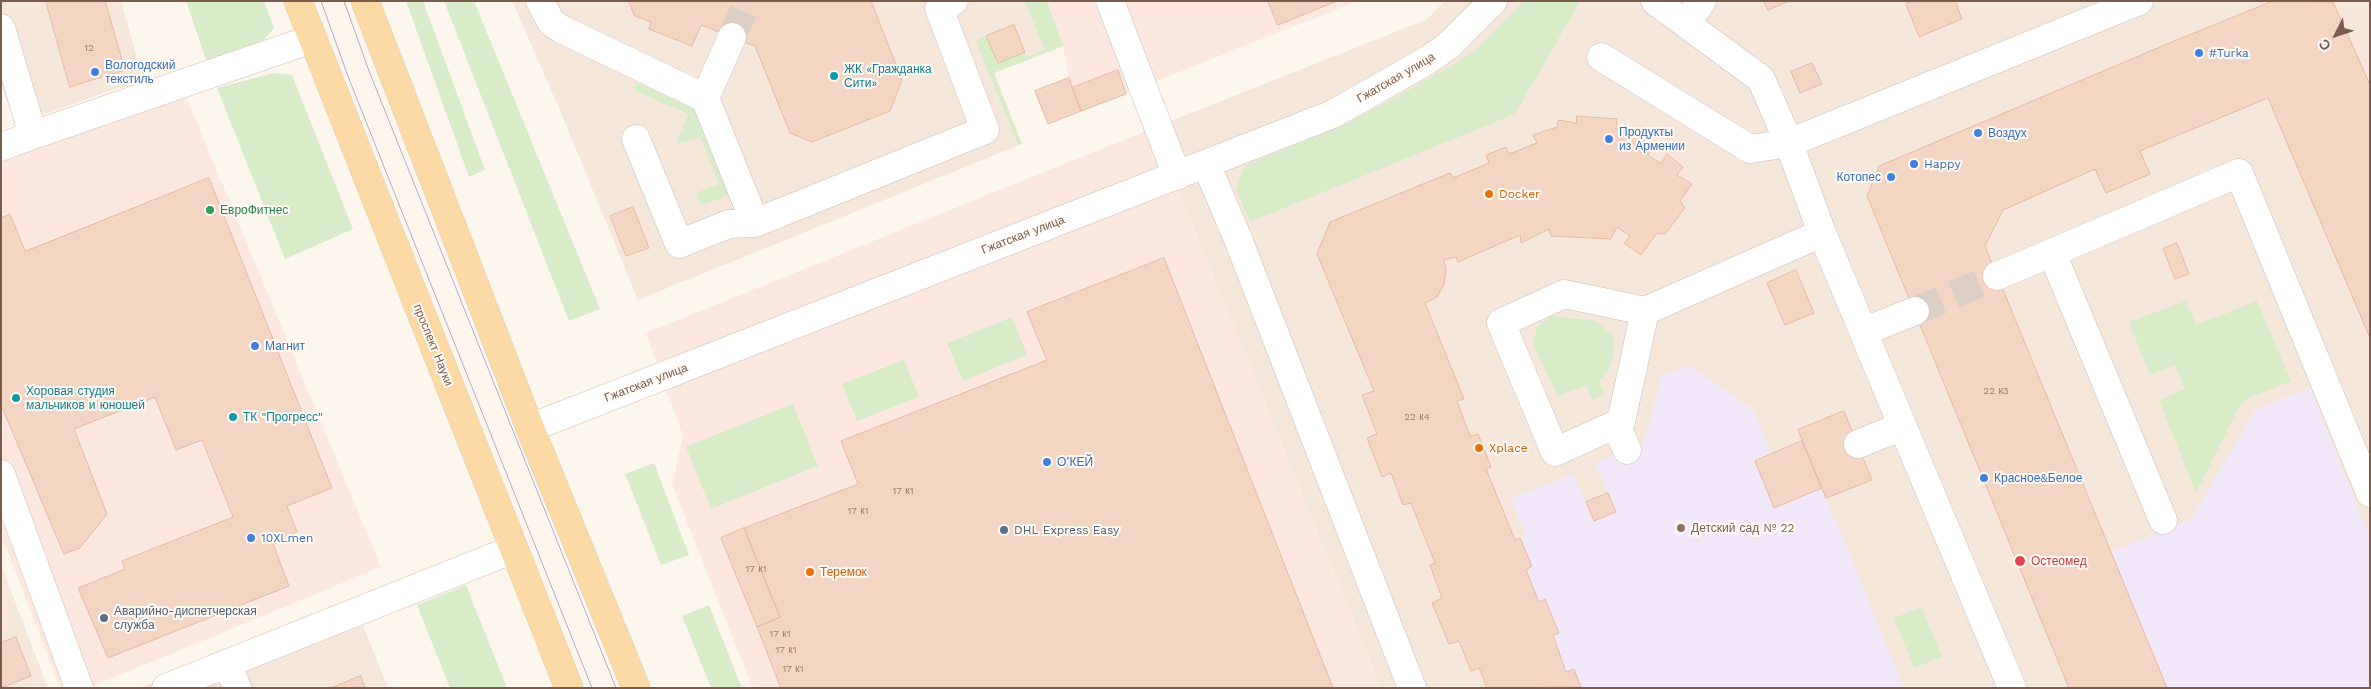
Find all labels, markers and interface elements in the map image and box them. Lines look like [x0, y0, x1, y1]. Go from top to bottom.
north arrow [2311, 10, 2361, 60]
text: С [2315, 36, 2334, 54]
house number: 12 [84, 42, 94, 54]
place label: #Turka [2209, 46, 2249, 60]
marker: #Turka [2193, 47, 2205, 59]
street label: Гжатская улица [1354, 50, 1438, 106]
place label: Вологодский текстиль [105, 58, 175, 86]
place label: ЖК «Гражданка Сити» [844, 62, 932, 90]
marker: Вологодский текстиль [89, 66, 101, 78]
marker: ЖК «Гражданка Сити» [828, 70, 840, 82]
place label: Продукты из Армении [1619, 125, 1685, 153]
place label: Воздух [1988, 126, 2027, 140]
marker: Воздух [1972, 127, 1984, 139]
marker: Продукты из Армении [1603, 133, 1615, 145]
place label: Happy [1924, 157, 1961, 171]
marker: Happy [1908, 158, 1920, 170]
place label: Котопес [1836, 170, 1881, 184]
marker: Котопес [1885, 171, 1897, 183]
place label: Docker [1499, 187, 1540, 201]
marker: Docker [1483, 188, 1495, 200]
place label: ЕвроФитнес [220, 203, 288, 217]
marker: ЕвроФитнес [204, 204, 216, 216]
street label: Гжатская улица [979, 212, 1067, 258]
street label: проспект Науки [410, 302, 456, 388]
place label: Магнит [265, 339, 305, 353]
marker: Магнит [249, 340, 261, 352]
street label: Гжатская улица [602, 360, 690, 406]
place label: Хоровая студия мальчиков и юношей [26, 384, 145, 412]
house number: 22 к3 [1983, 385, 2009, 397]
marker: Хоровая студия мальчиков и юношей [10, 392, 22, 404]
place label: ТК "Прогресс" [243, 410, 323, 424]
marker: ТК "Прогресс" [227, 411, 239, 423]
house number: 22 к4 [1404, 411, 1430, 423]
place label: Xplace [1489, 441, 1528, 455]
marker: Xplace [1473, 442, 1485, 454]
place label: О’КЕЙ [1057, 455, 1093, 469]
marker: О’КЕЙ [1041, 456, 1053, 468]
place label: Красное&Белое [1994, 471, 2082, 485]
marker: Красное&Белое [1978, 472, 1990, 484]
house number: 17 к1 [892, 485, 914, 497]
house number: 17 к1 [847, 505, 869, 517]
place label: Детский сад № 22 [1691, 521, 1794, 535]
marker: Детский сад № 22 [1675, 522, 1687, 534]
place label: DHL Express Easy [1014, 523, 1119, 537]
marker: DHL Express Easy [998, 524, 1010, 536]
place label: 10XLmen [261, 531, 313, 545]
marker: 10XLmen [245, 532, 257, 544]
marker: Остеомед [2013, 554, 2027, 568]
place label: Остеомед [2031, 554, 2087, 568]
house number: 17 к1 [745, 563, 767, 575]
place label: Теремок [820, 565, 867, 579]
marker: Теремок [804, 566, 816, 578]
place label: Аварийно-диспетчерская служба [114, 604, 257, 632]
marker: Аварийно-диспетчерская служба [98, 612, 110, 624]
house number: 17 к1 [769, 628, 791, 640]
house number: 17 к1 [775, 644, 797, 656]
house number: 17 к1 [782, 663, 804, 675]

